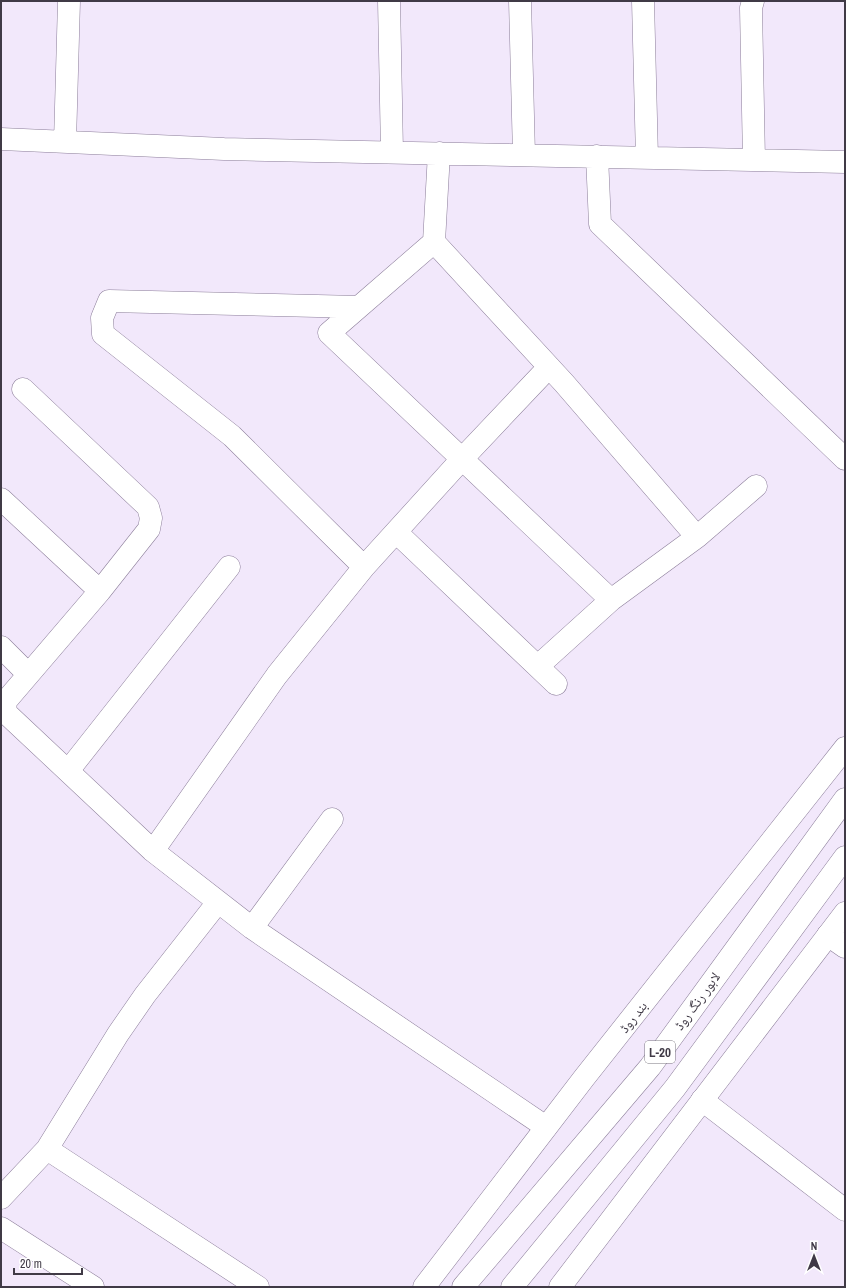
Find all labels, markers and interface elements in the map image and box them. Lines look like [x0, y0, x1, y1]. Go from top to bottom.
street label: لاہور رنگ روڈ [670, 968, 724, 1034]
street label: بند روڈ [615, 997, 651, 1037]
road number: L-20 [645, 1041, 675, 1063]
north arrow [794, 1236, 834, 1276]
text: N [811, 1239, 817, 1253]
scale bar [14, 1250, 82, 1276]
text: 20 m [20, 1256, 42, 1272]

